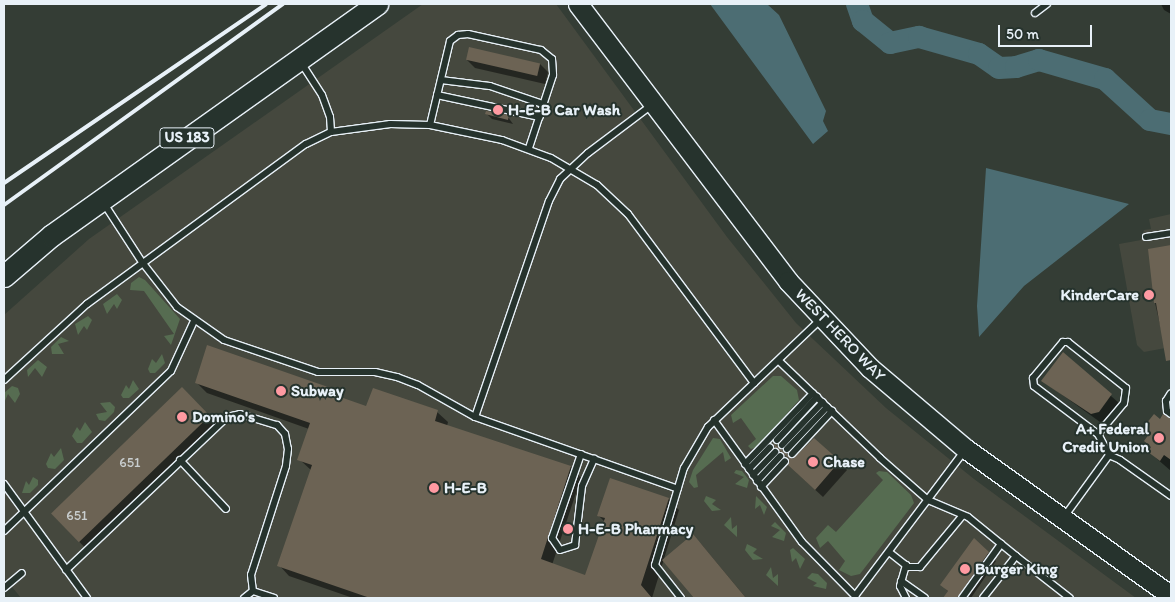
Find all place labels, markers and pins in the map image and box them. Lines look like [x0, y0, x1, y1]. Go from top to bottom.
place label: H-E-B Car Wash [508, 100, 620, 120]
marker: H-E-B Car Wash [492, 104, 504, 116]
place label: KinderCare [1061, 285, 1139, 305]
marker: KinderCare [1143, 289, 1155, 301]
place label: Subway [291, 381, 343, 401]
marker: Subway [275, 385, 287, 397]
place label: Domino's [192, 407, 255, 427]
marker: Domino's [176, 411, 188, 423]
place label: A+ Federal Credit Union [1062, 419, 1149, 457]
marker: A+ Federal Credit Union [1153, 432, 1165, 444]
place label: Chase [823, 452, 865, 472]
marker: Chase [807, 456, 819, 468]
place label: H-E-B [444, 478, 487, 498]
marker: H-E-B [428, 482, 440, 494]
place label: H-E-B Pharmacy [578, 519, 693, 539]
marker: H-E-B Pharmacy [562, 523, 574, 535]
place label: Burger King [975, 559, 1058, 579]
marker: Burger King [959, 563, 971, 575]

